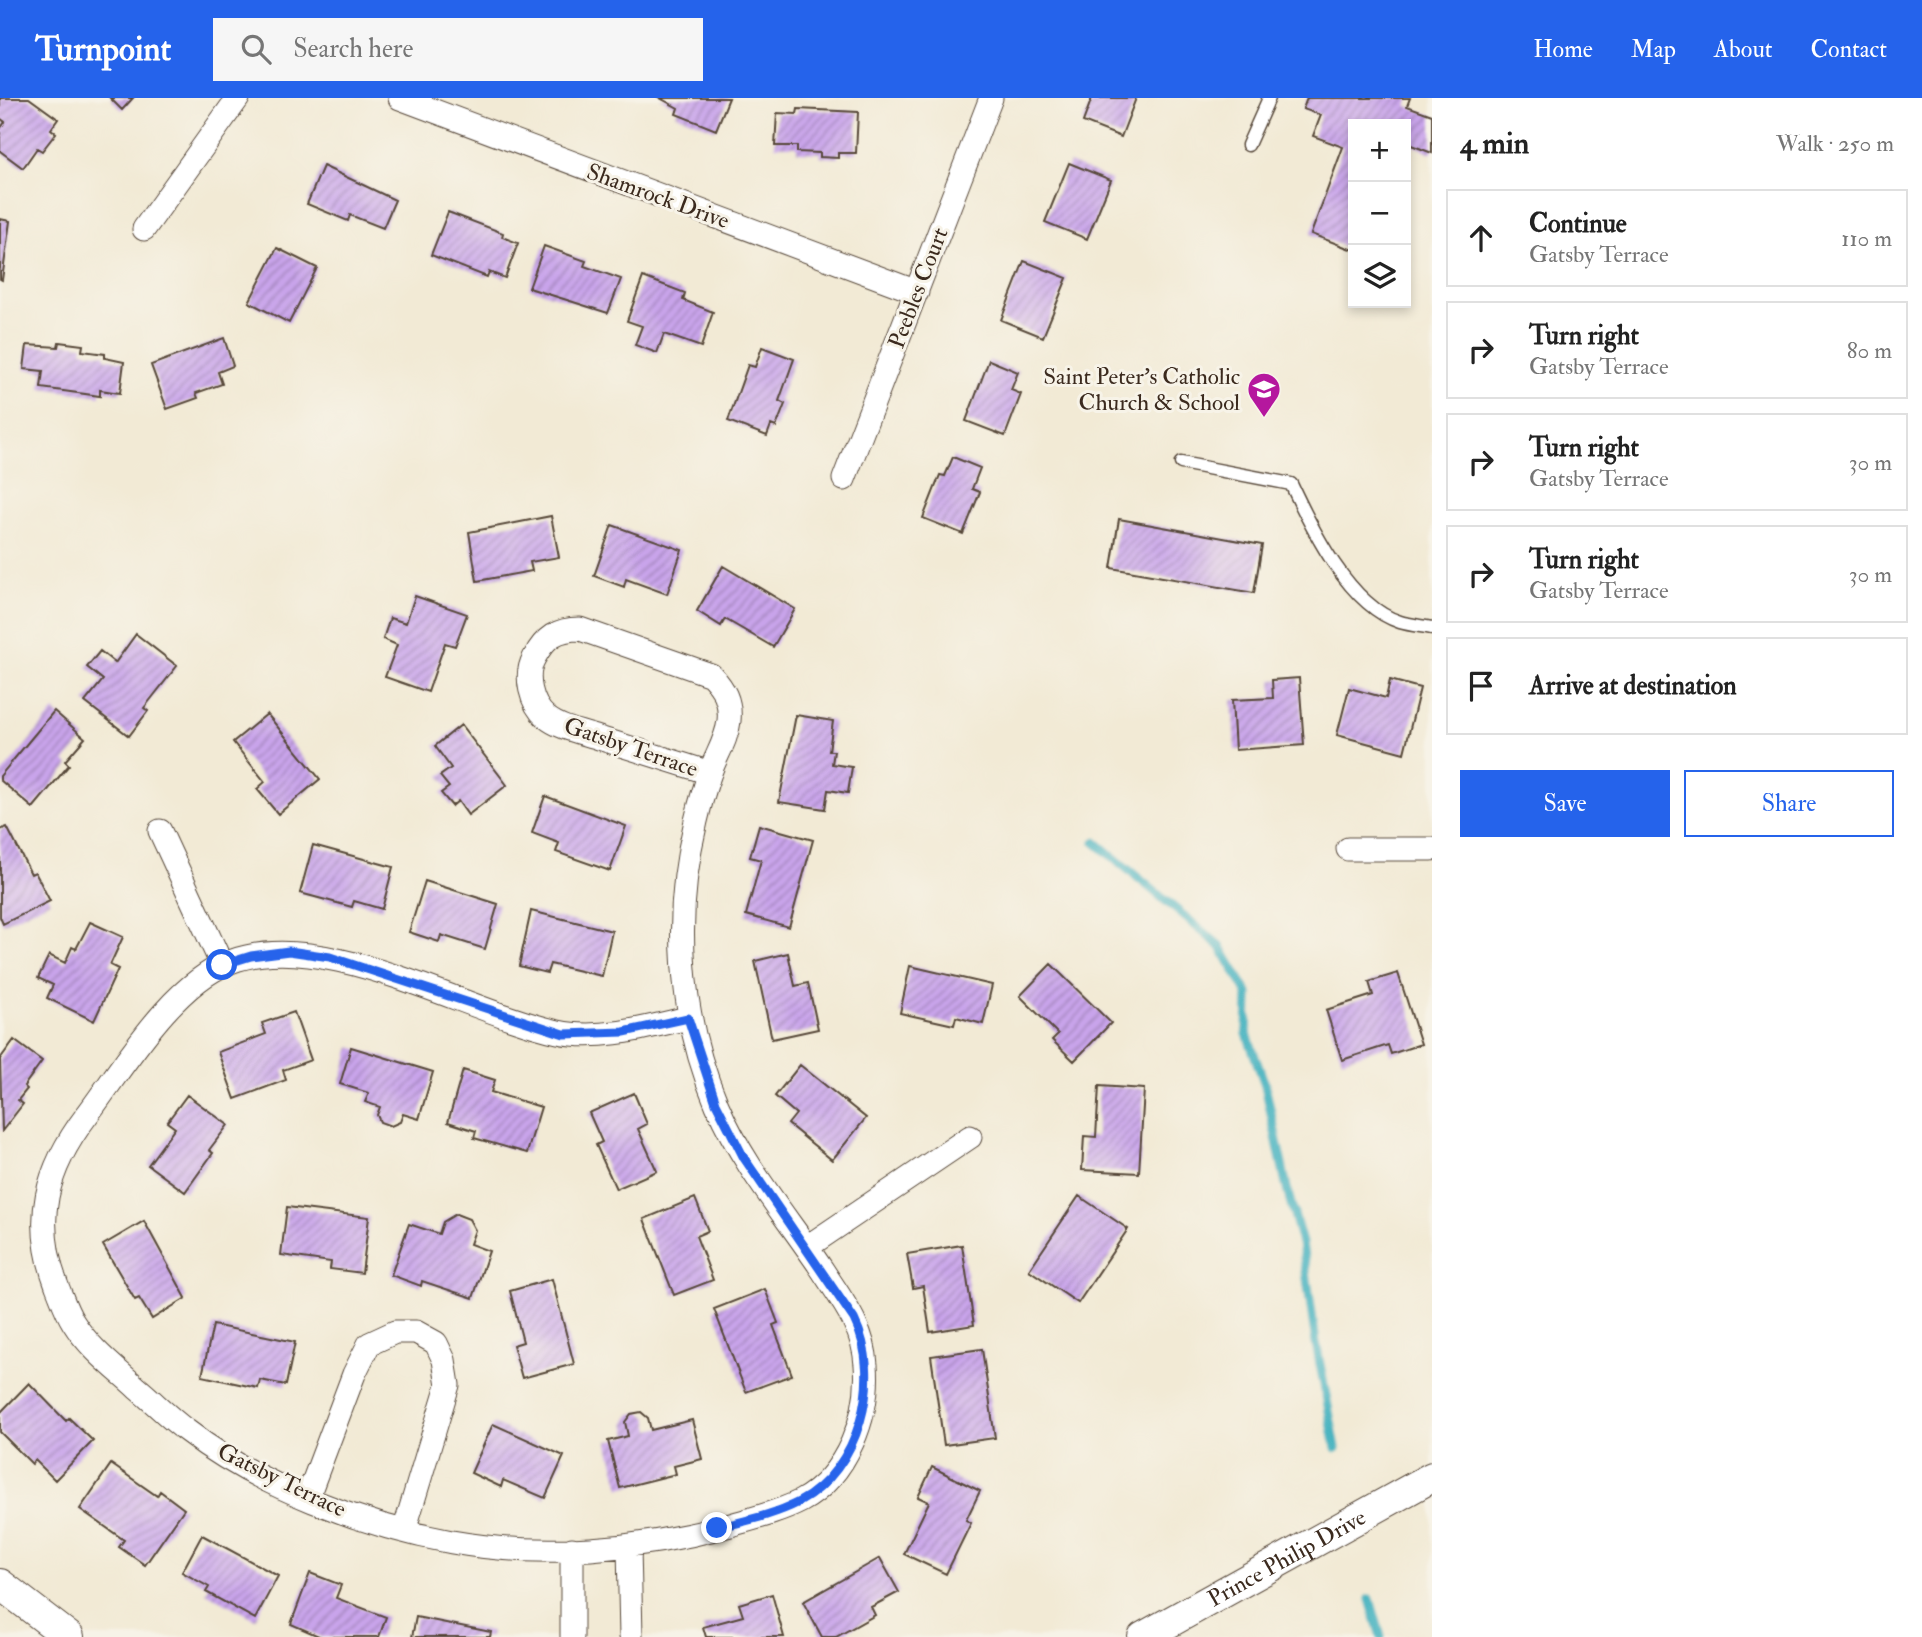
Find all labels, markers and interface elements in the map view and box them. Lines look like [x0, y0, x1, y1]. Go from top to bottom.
search box [213, 18, 703, 81]
text: Turnpoint [35, 29, 171, 70]
icon: search [237, 30, 275, 68]
text: Search here [293, 33, 413, 65]
text: Home [1533, 34, 1593, 65]
text: Map [1631, 34, 1676, 65]
text: About [1714, 34, 1773, 65]
text: Contact [1811, 34, 1887, 65]
map controls [1348, 119, 1411, 308]
button: + [1348, 119, 1411, 182]
text: 4 min [1460, 125, 1529, 162]
text: Walk · 250 m [1776, 129, 1894, 158]
street label: Shamrock Drive [583, 157, 734, 235]
button: − [1348, 182, 1411, 245]
text: Continue [1529, 208, 1627, 240]
icon: ahead [1462, 219, 1500, 257]
street label: Peebles Court [882, 223, 954, 353]
text: 110 m [1841, 224, 1892, 253]
text: Gatsby Terrace [1529, 240, 1669, 269]
button: layers [1348, 245, 1411, 308]
text: Turn right [1529, 320, 1639, 352]
icon: right [1462, 331, 1500, 369]
text: 80 m [1847, 336, 1892, 365]
text: Gatsby Terrace [1529, 352, 1669, 381]
place label: Saint Peter's Catholic Church & School [1043, 362, 1240, 417]
school or university icon: Saint Peter's Catholic Church & School [1245, 370, 1283, 419]
text: Turn right [1529, 432, 1639, 464]
icon: right [1462, 443, 1500, 481]
text: 30 m [1849, 448, 1892, 477]
text: Gatsby Terrace [1529, 464, 1669, 493]
text: Turn right [1529, 544, 1639, 576]
icon: right [1462, 555, 1500, 593]
text: 30 m [1849, 560, 1892, 589]
text: Gatsby Terrace [1529, 576, 1669, 605]
icon: arrive [1462, 667, 1500, 705]
text: Arrive at destination [1529, 670, 1737, 702]
street label: Gatsby Terrace [560, 711, 702, 784]
button: Save [1460, 770, 1670, 837]
button: Share [1684, 770, 1894, 837]
route start [206, 949, 237, 980]
street label: Gatsby Terrace [213, 1436, 351, 1524]
street label: Prince Philip Drive [1202, 1502, 1371, 1613]
route end [701, 1512, 732, 1543]

